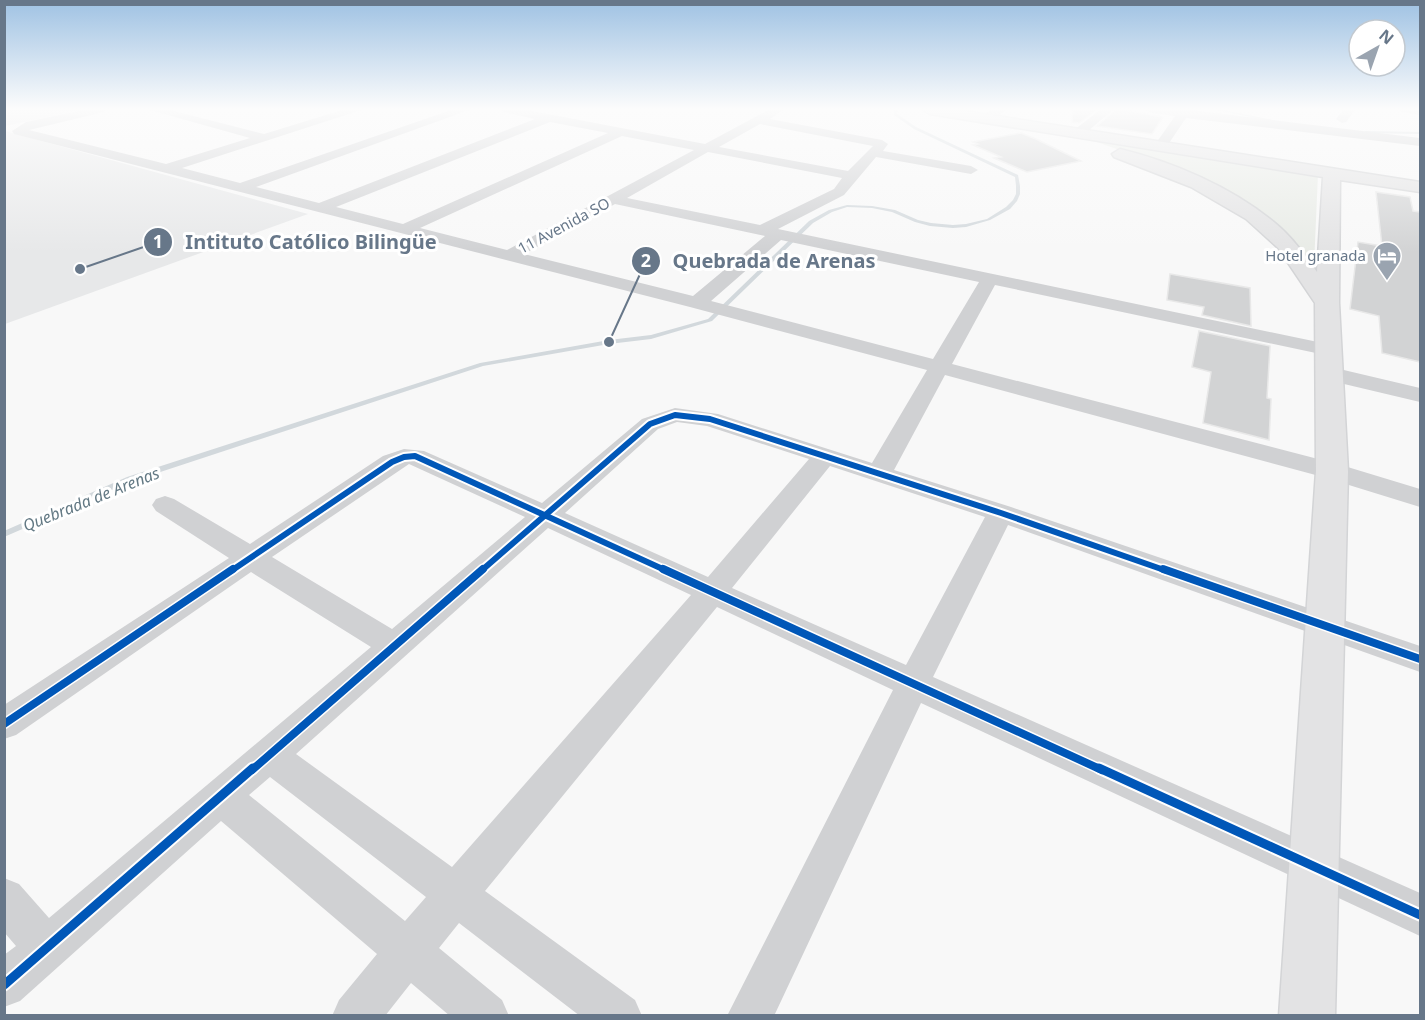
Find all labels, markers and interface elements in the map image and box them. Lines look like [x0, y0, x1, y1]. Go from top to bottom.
north arrow [1347, 18, 1407, 78]
text: N [1375, 24, 1399, 49]
street label: 11 Avenida SO [514, 192, 613, 258]
callout: Intituto Católico Bilingüe [143, 223, 448, 261]
text: Intituto Católico Bilingüe [185, 228, 437, 255]
text: 1 [153, 229, 163, 253]
hotel icon: Hotel granada [1371, 240, 1403, 282]
callout: Quebrada de Arenas [631, 242, 888, 280]
place label: Hotel granada [1265, 245, 1366, 265]
text: Quebrada de Arenas [673, 247, 875, 274]
text: 2 [641, 248, 651, 272]
water label: Quebrada de Arenas [19, 462, 163, 536]

